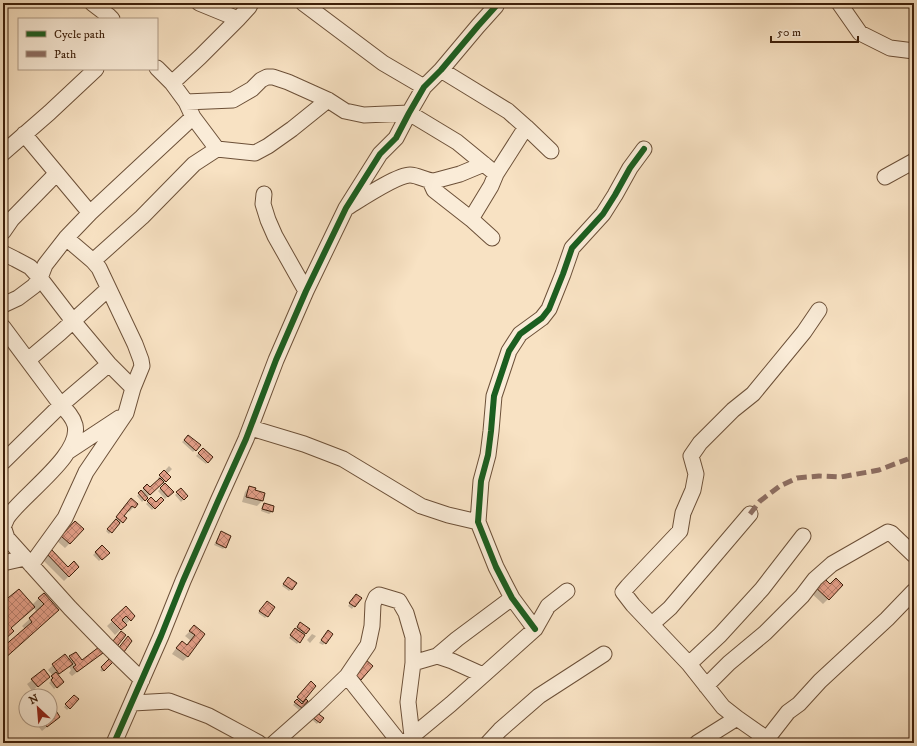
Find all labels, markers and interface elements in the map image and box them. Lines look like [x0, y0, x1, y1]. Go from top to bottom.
legend [18, 18, 158, 70]
scale bar [771, 18, 858, 44]
text: 50 m [777, 25, 801, 40]
text: Cycle path [54, 27, 106, 42]
text: Path [54, 47, 77, 62]
north arrow [18, 688, 58, 728]
text: N [27, 692, 41, 708]

